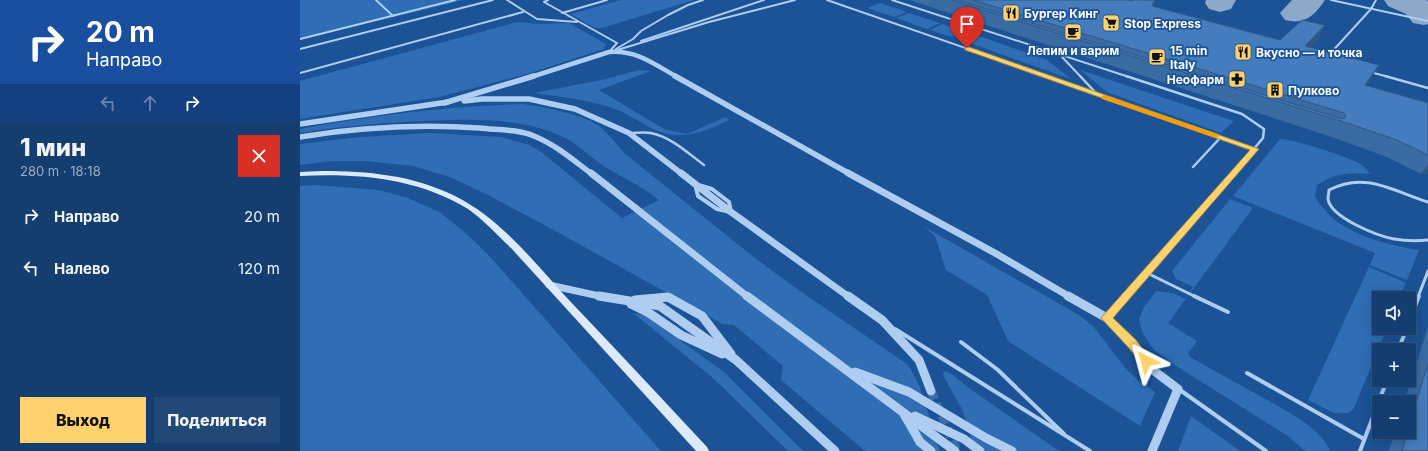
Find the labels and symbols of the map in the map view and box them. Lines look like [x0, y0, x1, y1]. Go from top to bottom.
restaurant icon: Бургер Кинг [1001, 3, 1021, 23]
place label: Бургер Кинг [1024, 6, 1099, 21]
pin [950, 7.0, 984, 48]
supermarket icon: Stop Express [1101, 13, 1121, 33]
place label: Stop Express [1124, 16, 1201, 31]
cafe icon: Лепим и варим [1063, 22, 1083, 42]
restaurant icon: Вкусно — и точка [1233, 42, 1253, 62]
place label: Лепим и варим [1027, 43, 1119, 58]
place label: 15 min Italy [1170, 43, 1207, 72]
place label: Вкусно — и точка [1256, 45, 1362, 60]
cafe icon: 15 min Italy [1147, 47, 1167, 67]
pharmacy icon: Неофарм [1227, 69, 1247, 89]
place label: Неофарм [1167, 72, 1224, 87]
building icon: Пулково [1265, 80, 1285, 100]
place label: Пулково [1288, 83, 1339, 98]
position arrow [1125, 340, 1167, 382]

